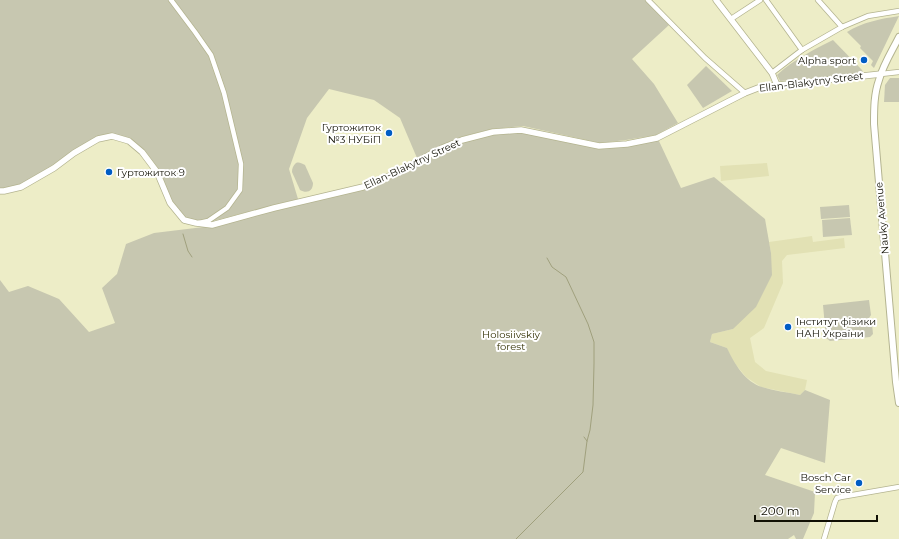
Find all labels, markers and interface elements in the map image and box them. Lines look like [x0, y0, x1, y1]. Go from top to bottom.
place label: Alpha sport [798, 54, 856, 67]
marker: Alpha sport [859, 55, 869, 65]
street label: Ellan-Blakytny Street [758, 69, 864, 95]
place label: Гуртожиток №3 НУБіП [322, 121, 381, 146]
marker: Гуртожиток №3 НУБіП [384, 128, 394, 138]
street label: Ellan-Blakytny Street [362, 136, 462, 192]
place label: Гуртожиток 9 [117, 166, 185, 179]
marker: Гуртожиток 9 [104, 167, 114, 177]
street label: Nauky Avenue [872, 181, 892, 255]
place label: Інститут фізики НАН України [796, 315, 876, 340]
marker: Інститут фізики НАН України [783, 322, 793, 332]
park label: Holosiivskiy forest [482, 328, 541, 353]
place label: Bosch Car Service [800, 471, 851, 496]
marker: Bosch Car Service [854, 478, 864, 488]
scale bar [755, 497, 877, 523]
text: 200 m [761, 503, 800, 518]

